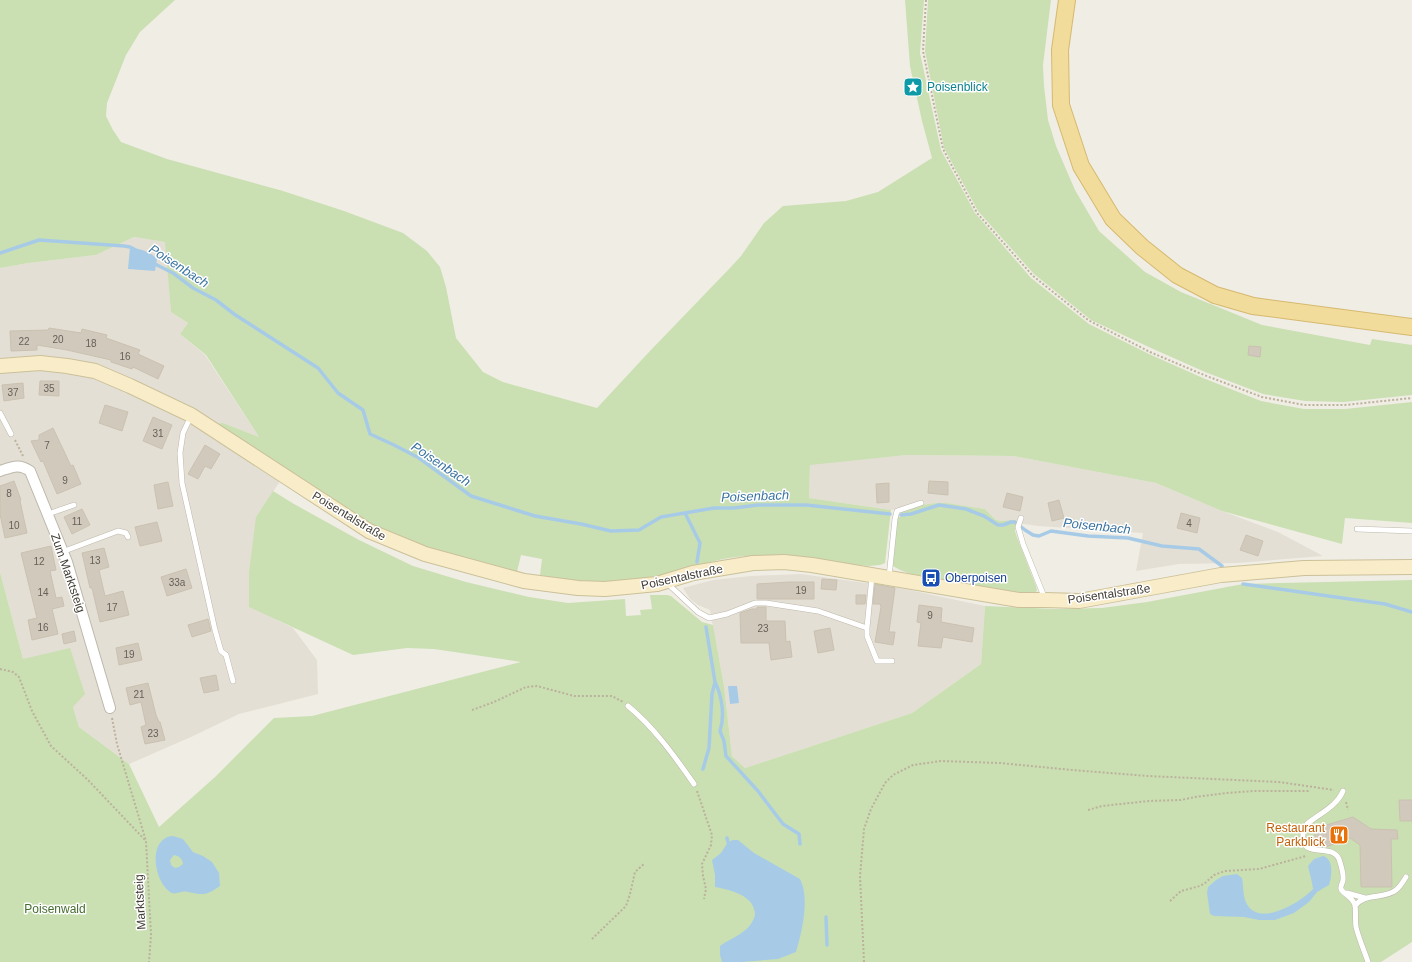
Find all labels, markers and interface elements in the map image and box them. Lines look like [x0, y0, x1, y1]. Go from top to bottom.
place icon: Poisenblick [902, 76, 924, 98]
place label: Poisenblick [927, 80, 989, 94]
water label: Poisenbach [146, 241, 212, 291]
house number: 20 [52, 334, 64, 345]
house number: 22 [18, 336, 30, 347]
house number: 18 [85, 338, 97, 349]
house number: 16 [119, 351, 131, 362]
house number: 35 [43, 383, 55, 394]
house number: 37 [7, 387, 19, 398]
house number: 31 [152, 428, 164, 439]
water label: Poisenbach [409, 439, 473, 489]
house number: 7 [44, 440, 50, 451]
house number: 9 [62, 475, 68, 486]
water label: Poisenbach [721, 487, 789, 505]
house number: 8 [6, 488, 12, 499]
street label: Poisentalstraße [310, 489, 389, 544]
water label: Poisenbach [1062, 515, 1132, 537]
house number: 11 [72, 516, 83, 527]
house number: 4 [1186, 518, 1192, 529]
house number: 10 [8, 520, 20, 531]
street label: Zum Marktsteig [48, 532, 88, 614]
house number: 13 [89, 555, 101, 566]
house number: 12 [33, 556, 45, 567]
street label: Poisentalstraße [640, 561, 725, 593]
bus stop icon: Oberpoisen [920, 567, 942, 589]
place label: Oberpoisen [945, 571, 1007, 585]
house number: 33a [169, 577, 186, 588]
street label: Poisentalstraße [1067, 581, 1152, 607]
house number: 19 [795, 585, 807, 596]
house number: 14 [37, 587, 49, 598]
house number: 17 [106, 602, 118, 613]
house number: 9 [927, 610, 933, 621]
house number: 16 [37, 622, 49, 633]
house number: 23 [757, 623, 769, 634]
house number: 19 [123, 649, 135, 660]
house number: 21 [133, 689, 145, 700]
house number: 23 [147, 728, 159, 739]
place label: Restaurant Parkblick [1266, 821, 1326, 849]
restaurant icon: Restaurant Parkblick [1328, 824, 1350, 846]
street label: Marktsteig [132, 874, 148, 930]
park label: Poisenwald [24, 902, 86, 916]

